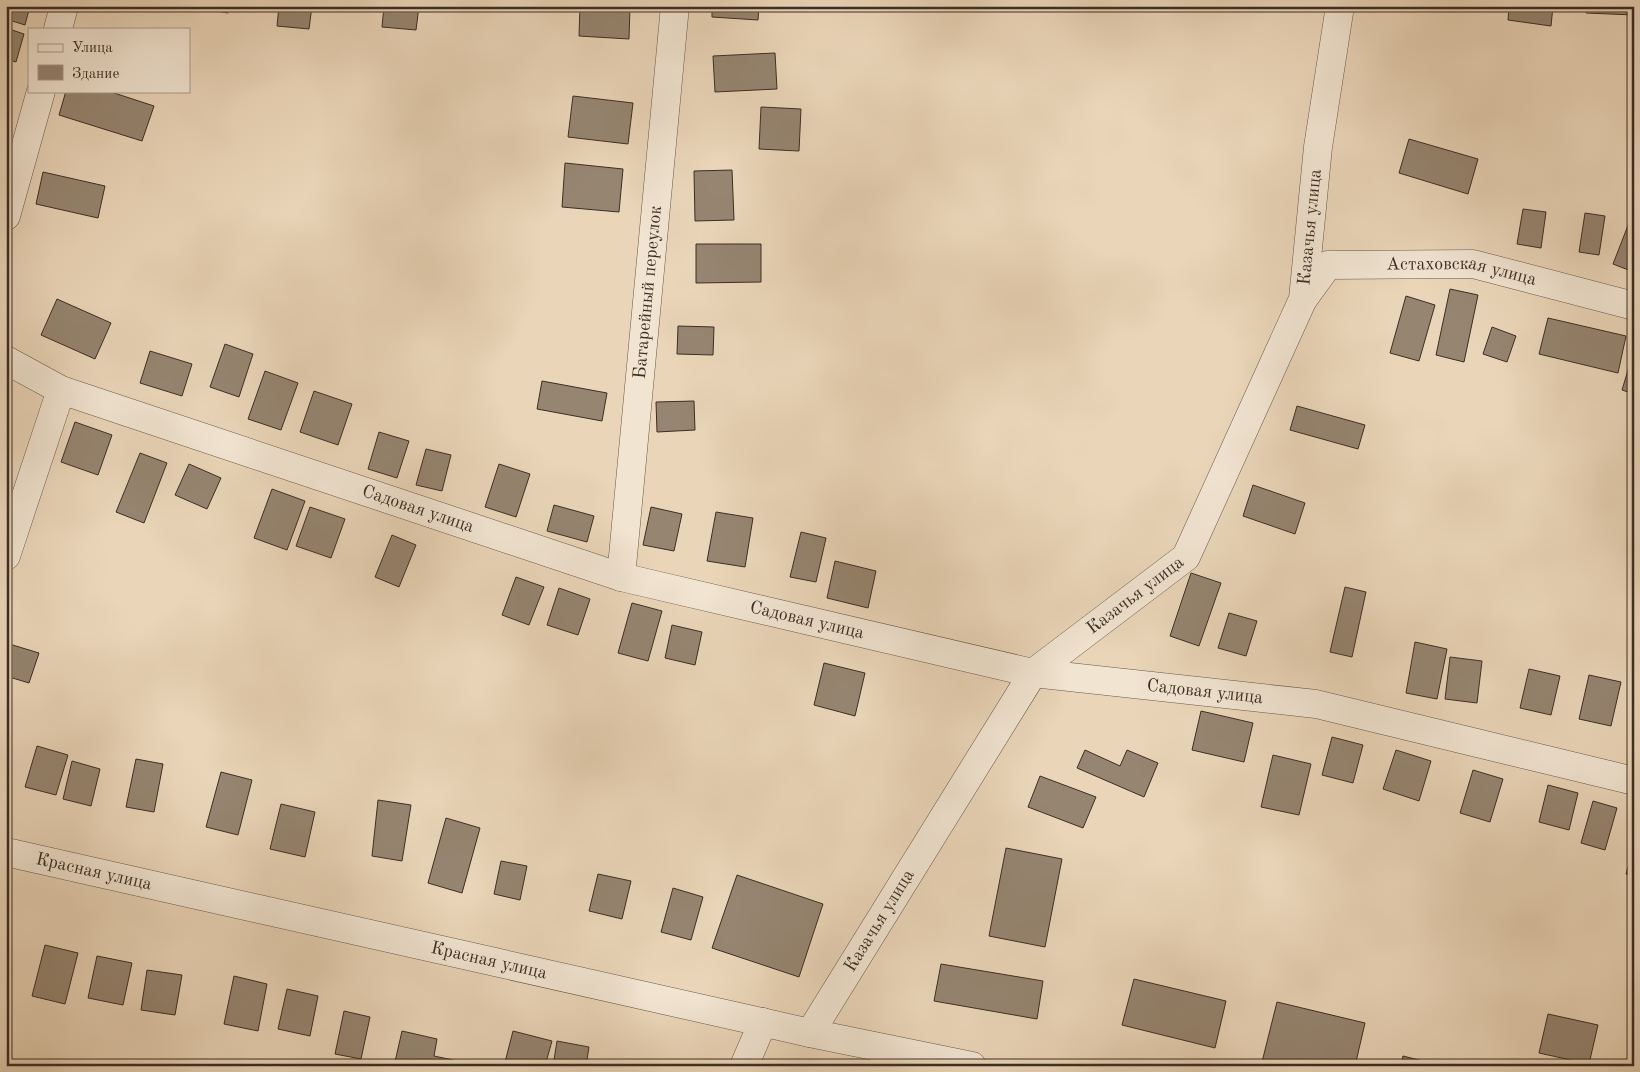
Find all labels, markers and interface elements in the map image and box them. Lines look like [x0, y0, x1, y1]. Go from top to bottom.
legend [28, 28, 190, 92]
text: Улица [72, 41, 113, 56]
text: Здание [72, 67, 119, 82]
street label: Казачья улица [1295, 168, 1325, 286]
street label: Батарейный переулок [631, 205, 665, 380]
street label: Астаховская улица [1386, 254, 1538, 289]
street label: Садовая улица [360, 482, 476, 536]
street label: Казачья улица [1084, 553, 1187, 638]
street label: Садовая улица [748, 598, 866, 642]
street label: Садовая улица [1146, 677, 1264, 707]
street label: Красная улица [34, 850, 154, 894]
street label: Казачья улица [841, 866, 918, 975]
street label: Красная улица [429, 939, 549, 983]

